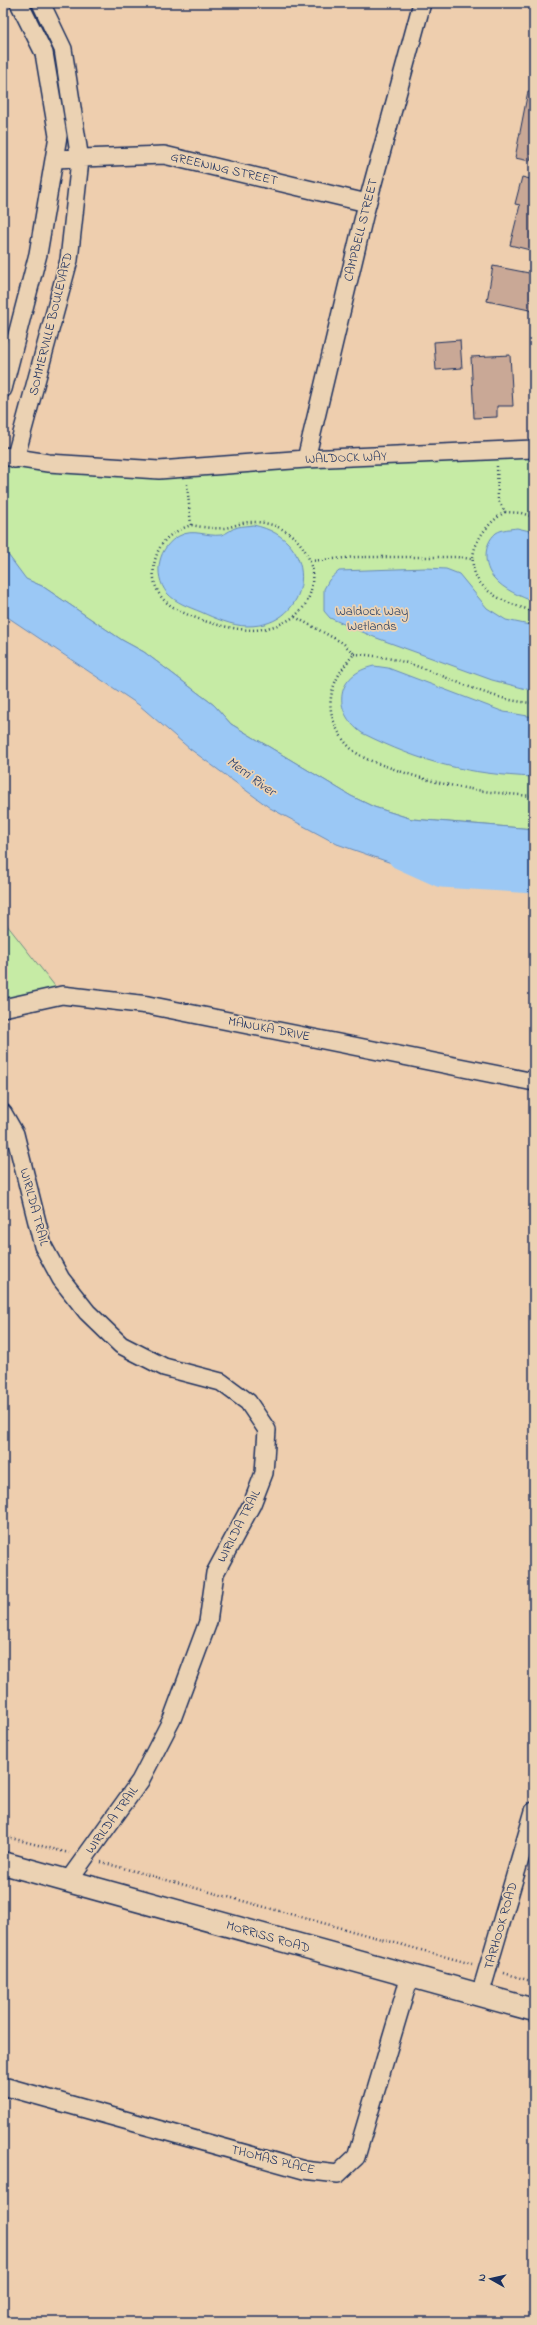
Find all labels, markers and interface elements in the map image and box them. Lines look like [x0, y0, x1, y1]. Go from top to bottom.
street label: GREENING STREET [169, 147, 280, 191]
street label: CAMPBELL STREET [339, 176, 383, 283]
street label: SOMMERVILLE BOULEVARD [24, 251, 78, 397]
street label: WALDOCK WAY [305, 447, 387, 469]
park label: Waldock Way Wetlands [336, 602, 408, 636]
water label: Merri River [222, 752, 281, 803]
street label: MANUKA DRIVE [226, 1012, 312, 1046]
street label: WIRILDA TRAIL [15, 1166, 54, 1248]
street label: WIRILDA TRAIL [212, 1486, 266, 1566]
street label: WIRILDA TRAIL [81, 1782, 143, 1858]
street label: TARHOOK ROAD [479, 1880, 523, 1972]
street label: MORRISS ROAD [224, 1916, 312, 1958]
street label: THOMAS PLACE [229, 2140, 317, 2180]
north arrow [471, 2259, 511, 2299]
text: N [474, 2273, 491, 2283]

